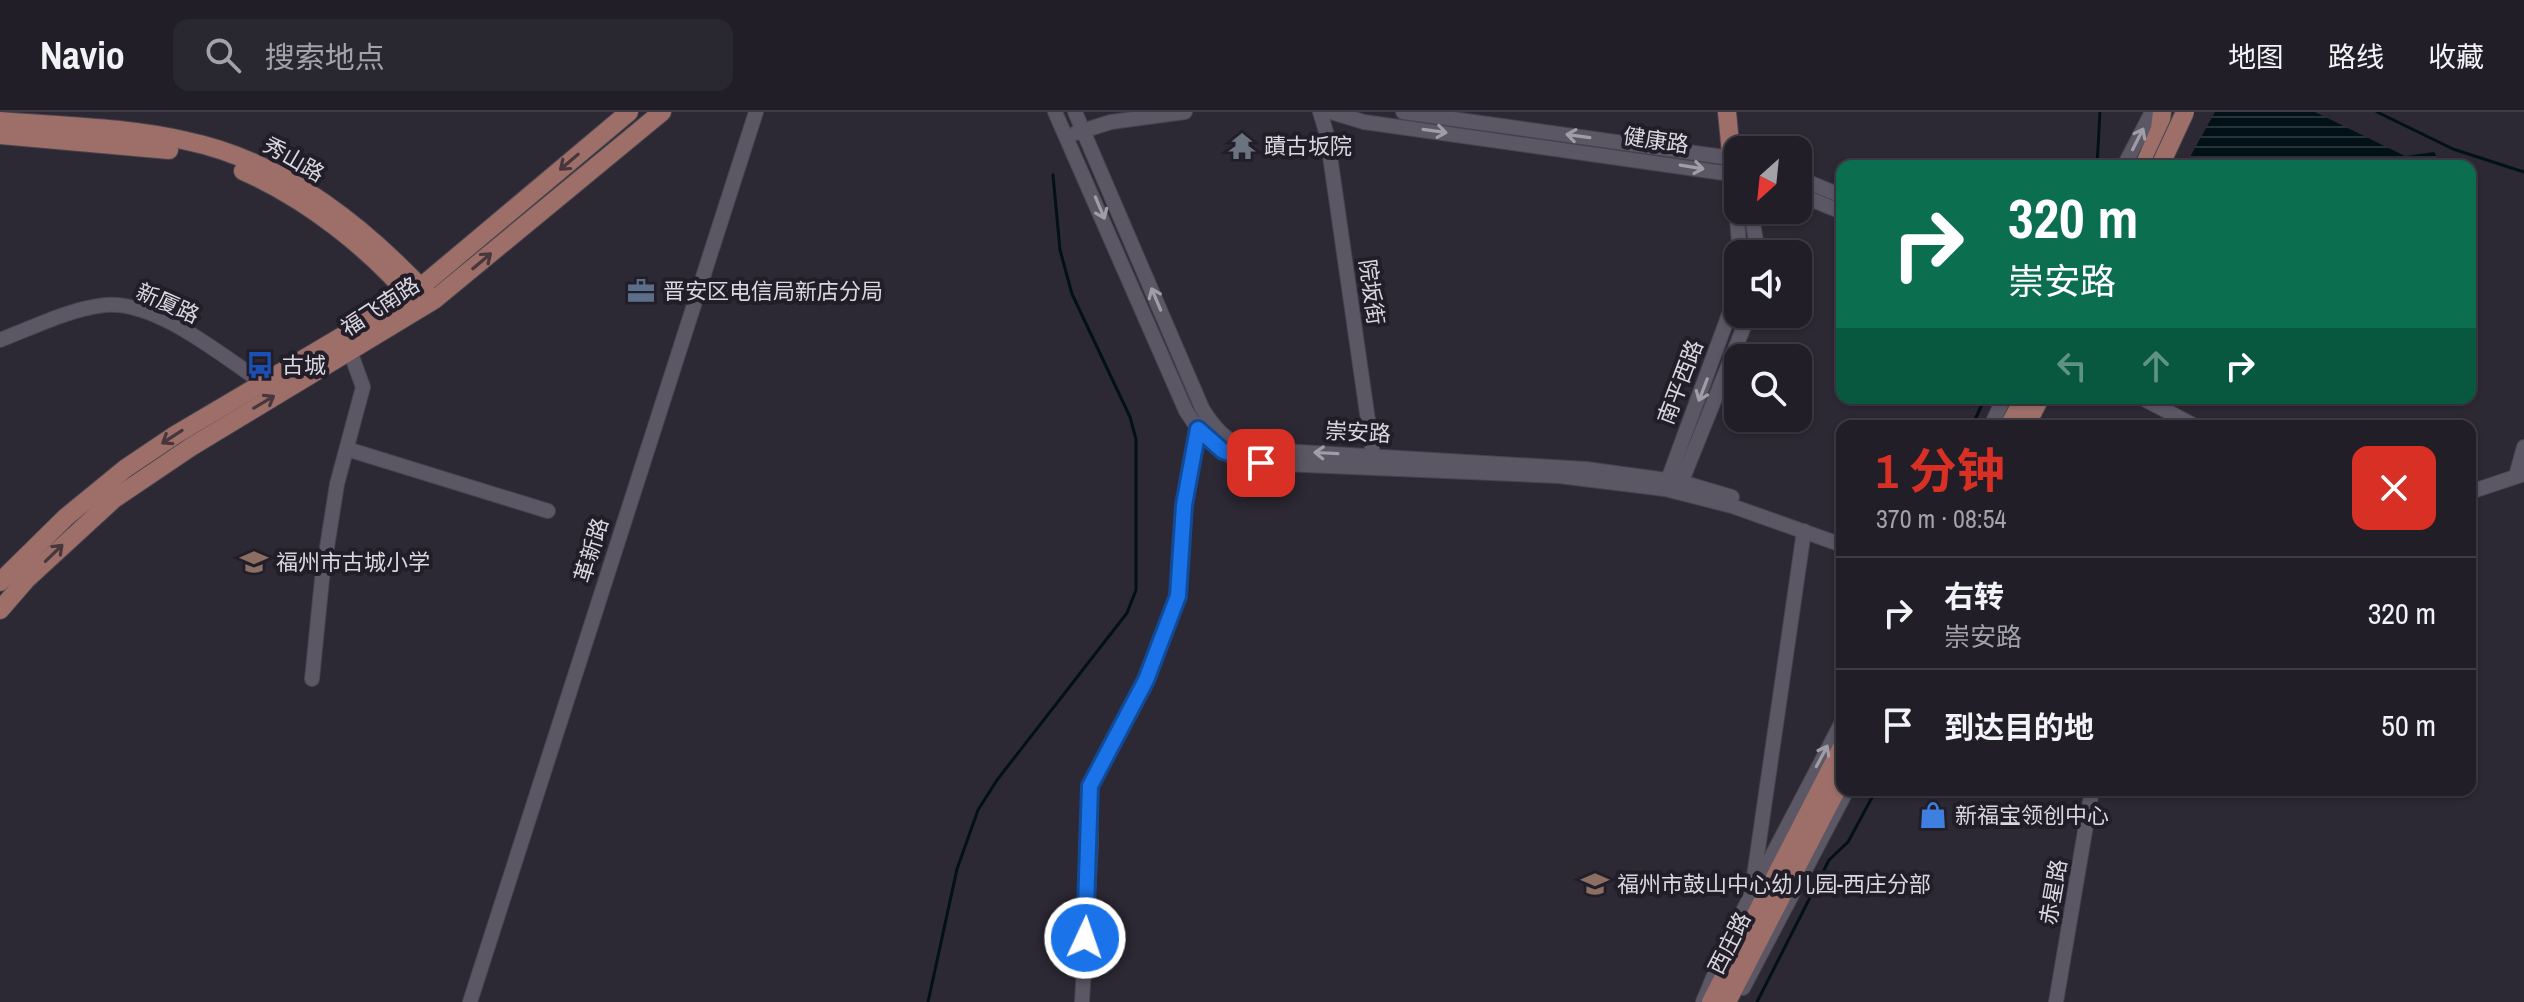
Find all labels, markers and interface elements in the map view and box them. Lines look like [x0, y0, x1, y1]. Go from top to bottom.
search box [173, 19, 733, 91]
text: Navio [40, 30, 125, 81]
icon: search [201, 33, 245, 77]
text: 搜索地点 [265, 37, 385, 77]
text: 地图 [2228, 38, 2284, 76]
text: 路线 [2328, 38, 2384, 76]
text: 收藏 [2428, 38, 2484, 76]
street label: 健康路 [1621, 121, 1691, 159]
one-way arrow [1421, 124, 1448, 139]
one-way arrow [1565, 128, 1591, 143]
one-way arrow [2131, 128, 2146, 151]
street label: 秀山路 [258, 130, 330, 188]
temple icon: 蹟古坂院 [1227, 131, 1257, 161]
place label: 蹟古坂院 [1264, 131, 1352, 161]
north arrow [1724, 136, 1812, 224]
map controls [1724, 136, 1812, 432]
one-way arrow [559, 153, 580, 171]
one-way arrow [1679, 160, 1705, 175]
text: 320 m [2008, 180, 2138, 255]
icon: right [1876, 192, 1980, 296]
one-way arrow [1093, 195, 1108, 220]
button: sound [1724, 240, 1812, 328]
one-way arrow [471, 252, 492, 270]
street label: 院坂街 [1353, 257, 1391, 327]
text: 崇安路 [2008, 257, 2116, 305]
street label: 福飞南路 [335, 269, 425, 343]
street label: 新厦路 [132, 276, 204, 330]
office icon: 晋安区电信局新店分局 [626, 276, 656, 306]
place label: 晋安区电信局新店分局 [663, 276, 883, 306]
one-way arrow [1147, 287, 1162, 312]
street label: 南平西路 [1650, 336, 1710, 428]
button: search [1724, 344, 1812, 432]
icon: left [2050, 344, 2094, 388]
icon: ahead [2134, 344, 2178, 388]
icon: right [2218, 344, 2262, 388]
bus stop icon: 古城 [245, 350, 275, 380]
place label: 古城 [282, 350, 326, 380]
one-way arrow [1695, 377, 1709, 402]
one-way arrow [252, 394, 275, 410]
street label: 崇安路 [1324, 415, 1392, 449]
one-way arrow [161, 429, 184, 445]
pin [1227, 429, 1295, 497]
text: 1 分钟 [1876, 438, 2005, 503]
icon: arrive [1239, 441, 1283, 485]
one-way arrow [1313, 445, 1340, 460]
button: close [2352, 446, 2436, 530]
text: 370 m · 08:54 [1876, 501, 2006, 536]
street label: 革新路 [567, 514, 615, 586]
one-way arrow [44, 544, 64, 563]
school or university icon: 福州市古城小学 [239, 547, 269, 577]
place label: 福州市古城小学 [276, 547, 430, 577]
text: 右转 [1944, 576, 2004, 616]
icon: right [1876, 591, 1920, 635]
text: 320 m [2368, 593, 2436, 633]
text: 崇安路 [1944, 619, 2022, 654]
icon: arrive [1876, 703, 1920, 747]
text: 50 m [2381, 705, 2436, 745]
text: 到达目的地 [1944, 707, 2094, 747]
one-way arrow [1815, 744, 1831, 768]
shop icon: 新福宝领创中心 [1918, 800, 1948, 830]
place label: 新福宝领创中心 [1955, 800, 2109, 830]
street label: 赤星路 [2032, 857, 2074, 927]
school or university icon: 福州市鼓山中心幼儿园-西庄分部 [1580, 869, 1610, 899]
place label: 福州市鼓山中心幼儿园-西庄分部 [1617, 869, 1931, 899]
position arrow [1043, 896, 1127, 980]
street label: 西庄路 [1701, 907, 1757, 979]

